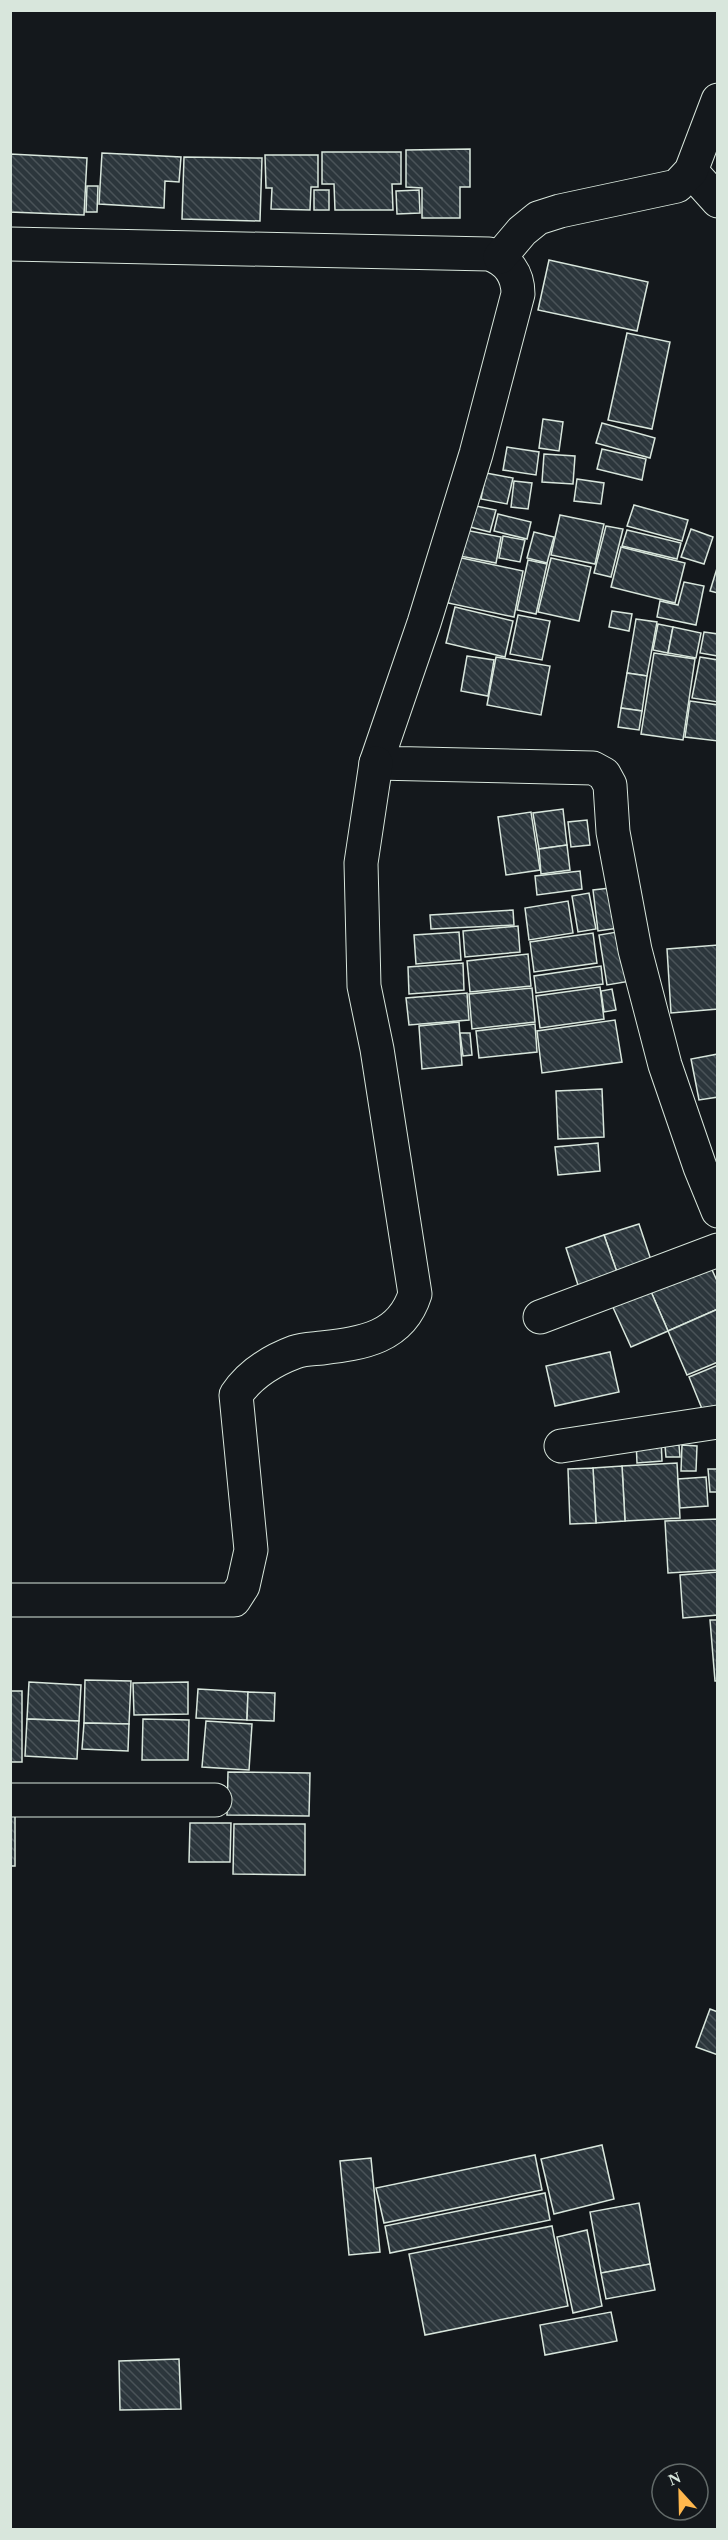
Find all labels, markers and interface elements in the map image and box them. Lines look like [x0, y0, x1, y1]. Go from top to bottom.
north arrow [650, 2462, 710, 2522]
text: N [666, 2468, 684, 2489]

